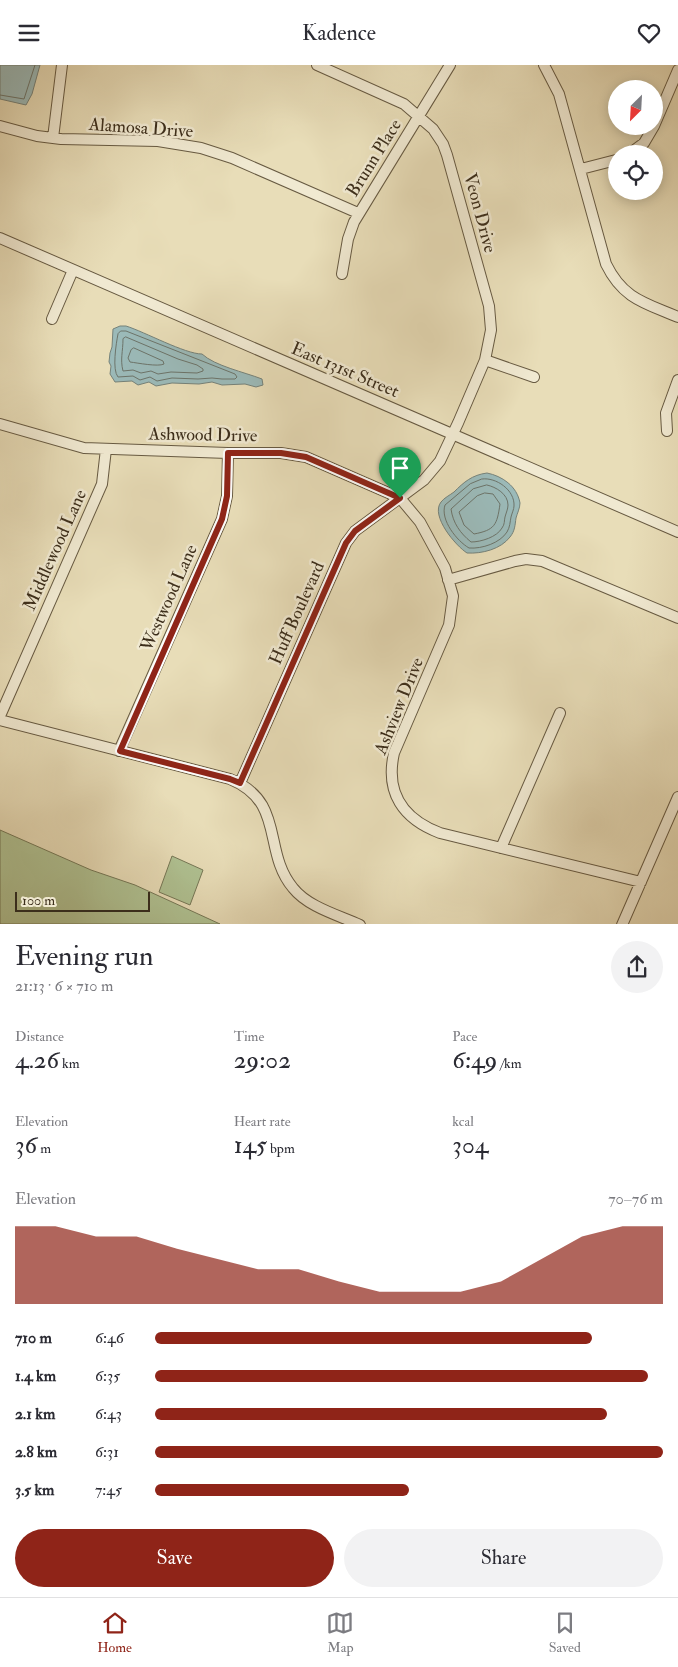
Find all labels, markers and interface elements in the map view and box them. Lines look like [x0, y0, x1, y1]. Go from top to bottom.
icon: menu [15, 19, 43, 47]
text: Kadence [302, 19, 376, 47]
icon: heart [635, 19, 663, 47]
north arrow [608, 80, 662, 135]
map controls [608, 80, 663, 200]
street label: Alamosa Drive [87, 113, 194, 143]
street label: Brunn Place [341, 114, 407, 201]
button: locate [608, 145, 663, 200]
street label: Veon Drive [458, 171, 502, 256]
street label: East 131st Street [288, 337, 403, 403]
street label: Ashwood Drive [147, 423, 258, 447]
pin [379, 447, 421, 498]
icon: arrive [386, 454, 414, 482]
street label: Middlewood Lane [18, 485, 92, 614]
street label: Westwood Lane [135, 541, 203, 656]
street label: Huff Boulevard [264, 558, 330, 668]
street label: Ashview Drive [369, 654, 429, 759]
scale bar [15, 889, 150, 913]
text: 100 m [22, 892, 55, 909]
text: Evening run [15, 939, 153, 974]
button: share [611, 941, 663, 993]
text: 21:13 · 6 × 710 m [15, 976, 113, 996]
text: Distance [15, 1028, 64, 1045]
text: Time [234, 1028, 264, 1045]
text: Pace [452, 1028, 477, 1045]
text: 4.26 [15, 1045, 59, 1076]
text: 29:02 [234, 1045, 291, 1076]
text: 6:49 [452, 1045, 497, 1076]
text: km [59, 1055, 80, 1072]
text: /km [497, 1055, 522, 1072]
text: Elevation [15, 1113, 68, 1130]
text: Heart rate [234, 1113, 291, 1130]
text: kcal [452, 1113, 474, 1130]
text: 36 [15, 1130, 37, 1161]
text: 145 [234, 1130, 267, 1161]
text: 304 [452, 1130, 488, 1161]
text: m [37, 1140, 51, 1157]
text: bpm [267, 1140, 295, 1157]
text: Elevation [15, 1189, 76, 1209]
text: 70–76 m [608, 1189, 663, 1209]
text: 710 m [15, 1328, 52, 1348]
text: 6:46 [95, 1328, 124, 1348]
text: 1.4 km [15, 1366, 56, 1386]
text: 6:35 [95, 1366, 120, 1386]
text: 2.1 km [15, 1404, 55, 1424]
text: 6:43 [95, 1404, 122, 1424]
text: 2.8 km [15, 1442, 57, 1462]
text: 6:31 [95, 1442, 119, 1462]
text: 3.5 km [15, 1480, 54, 1500]
text: 7:45 [95, 1480, 122, 1500]
button: Save [15, 1529, 334, 1587]
button: Share [344, 1529, 663, 1587]
tab: Home [97, 1609, 132, 1656]
tab: Map [326, 1609, 354, 1656]
tab: Saved [549, 1609, 581, 1656]

